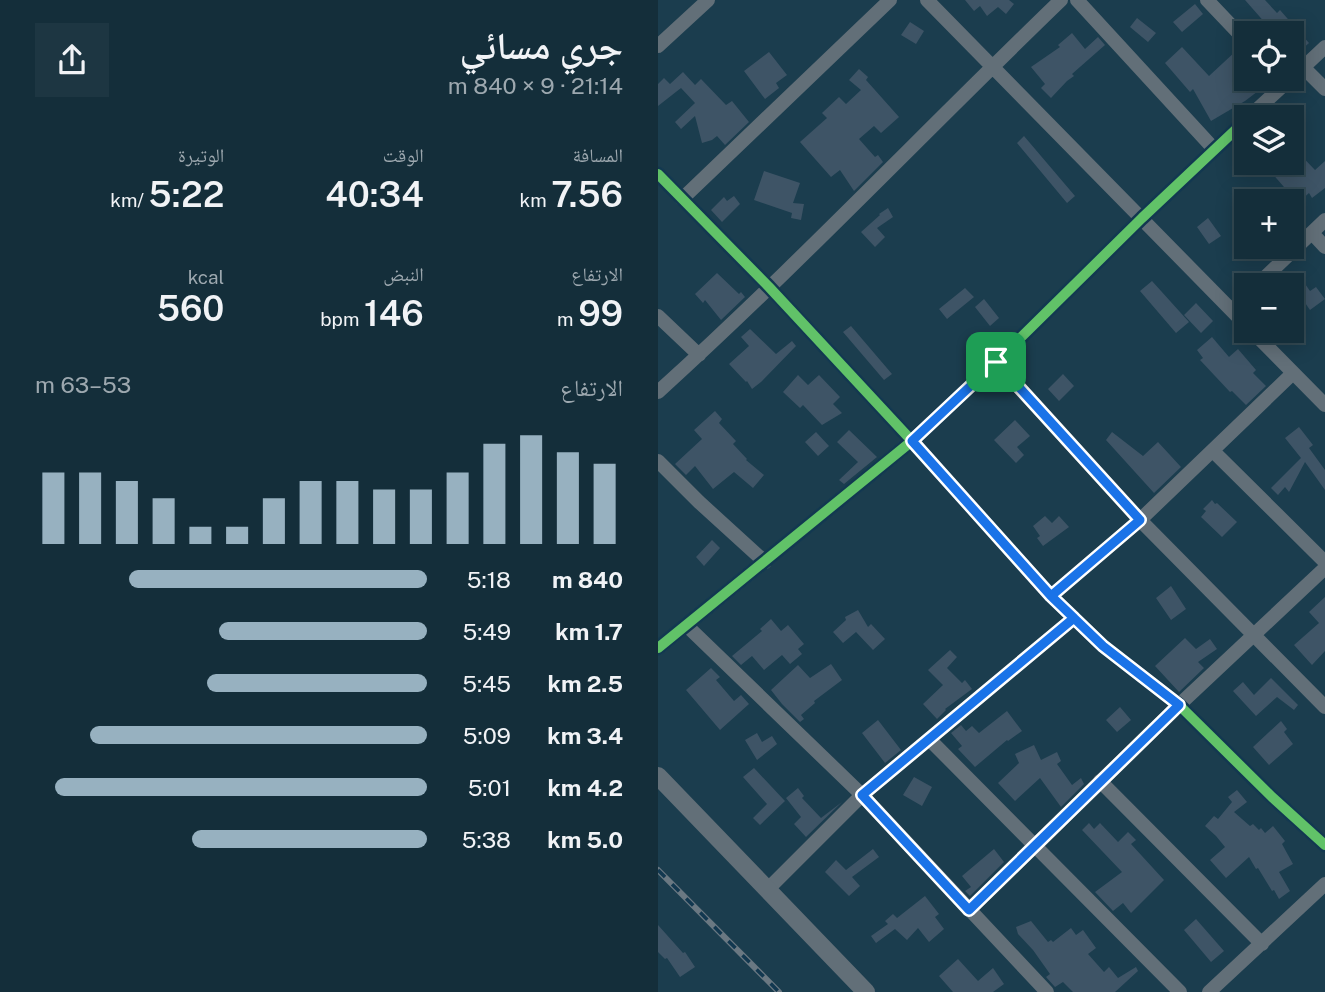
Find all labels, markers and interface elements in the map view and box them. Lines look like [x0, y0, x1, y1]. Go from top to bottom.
map controls [1234, 21, 1304, 343]
button: locate [1234, 21, 1304, 91]
button: share [35, 23, 109, 97]
text: جري مسائي [460, 23, 623, 68]
text: 21:14 · 9 × 840 m [448, 72, 623, 99]
button: layers [1234, 105, 1304, 175]
text: الوتيرة [178, 144, 224, 166]
text: الوقت [383, 144, 424, 166]
text: المسافة [573, 144, 623, 166]
text: 5:22 [149, 174, 224, 215]
text: 40:34 [325, 174, 424, 215]
text: 7.56 [551, 174, 623, 215]
text: /km [110, 189, 149, 211]
text: km [520, 189, 551, 211]
button: + [1234, 189, 1304, 259]
text: النبض [383, 263, 424, 285]
text: الارتفاع [571, 263, 623, 285]
text: kcal [188, 266, 224, 288]
button: − [1234, 273, 1304, 343]
text: 560 [157, 288, 224, 329]
text: 146 [364, 293, 424, 334]
text: 99 [578, 293, 623, 334]
text: bpm [320, 308, 364, 330]
text: m [557, 308, 578, 330]
pin [966, 332, 1026, 392]
icon: arrive [977, 343, 1015, 381]
text: 53–63 m [35, 371, 131, 398]
text: الارتفاع [560, 374, 623, 401]
text: 5:18 [467, 566, 511, 593]
text: 840 m [552, 566, 623, 593]
text: 5:49 [462, 618, 511, 645]
text: 1.7 km [555, 618, 623, 645]
text: 5:45 [462, 670, 511, 697]
text: 2.5 km [548, 670, 623, 697]
text: 5:09 [463, 722, 511, 749]
text: 3.4 km [547, 722, 623, 749]
text: 5:01 [468, 774, 511, 801]
text: 4.2 km [548, 774, 623, 801]
text: 5:38 [462, 826, 511, 853]
text: 5.0 km [547, 826, 623, 853]

